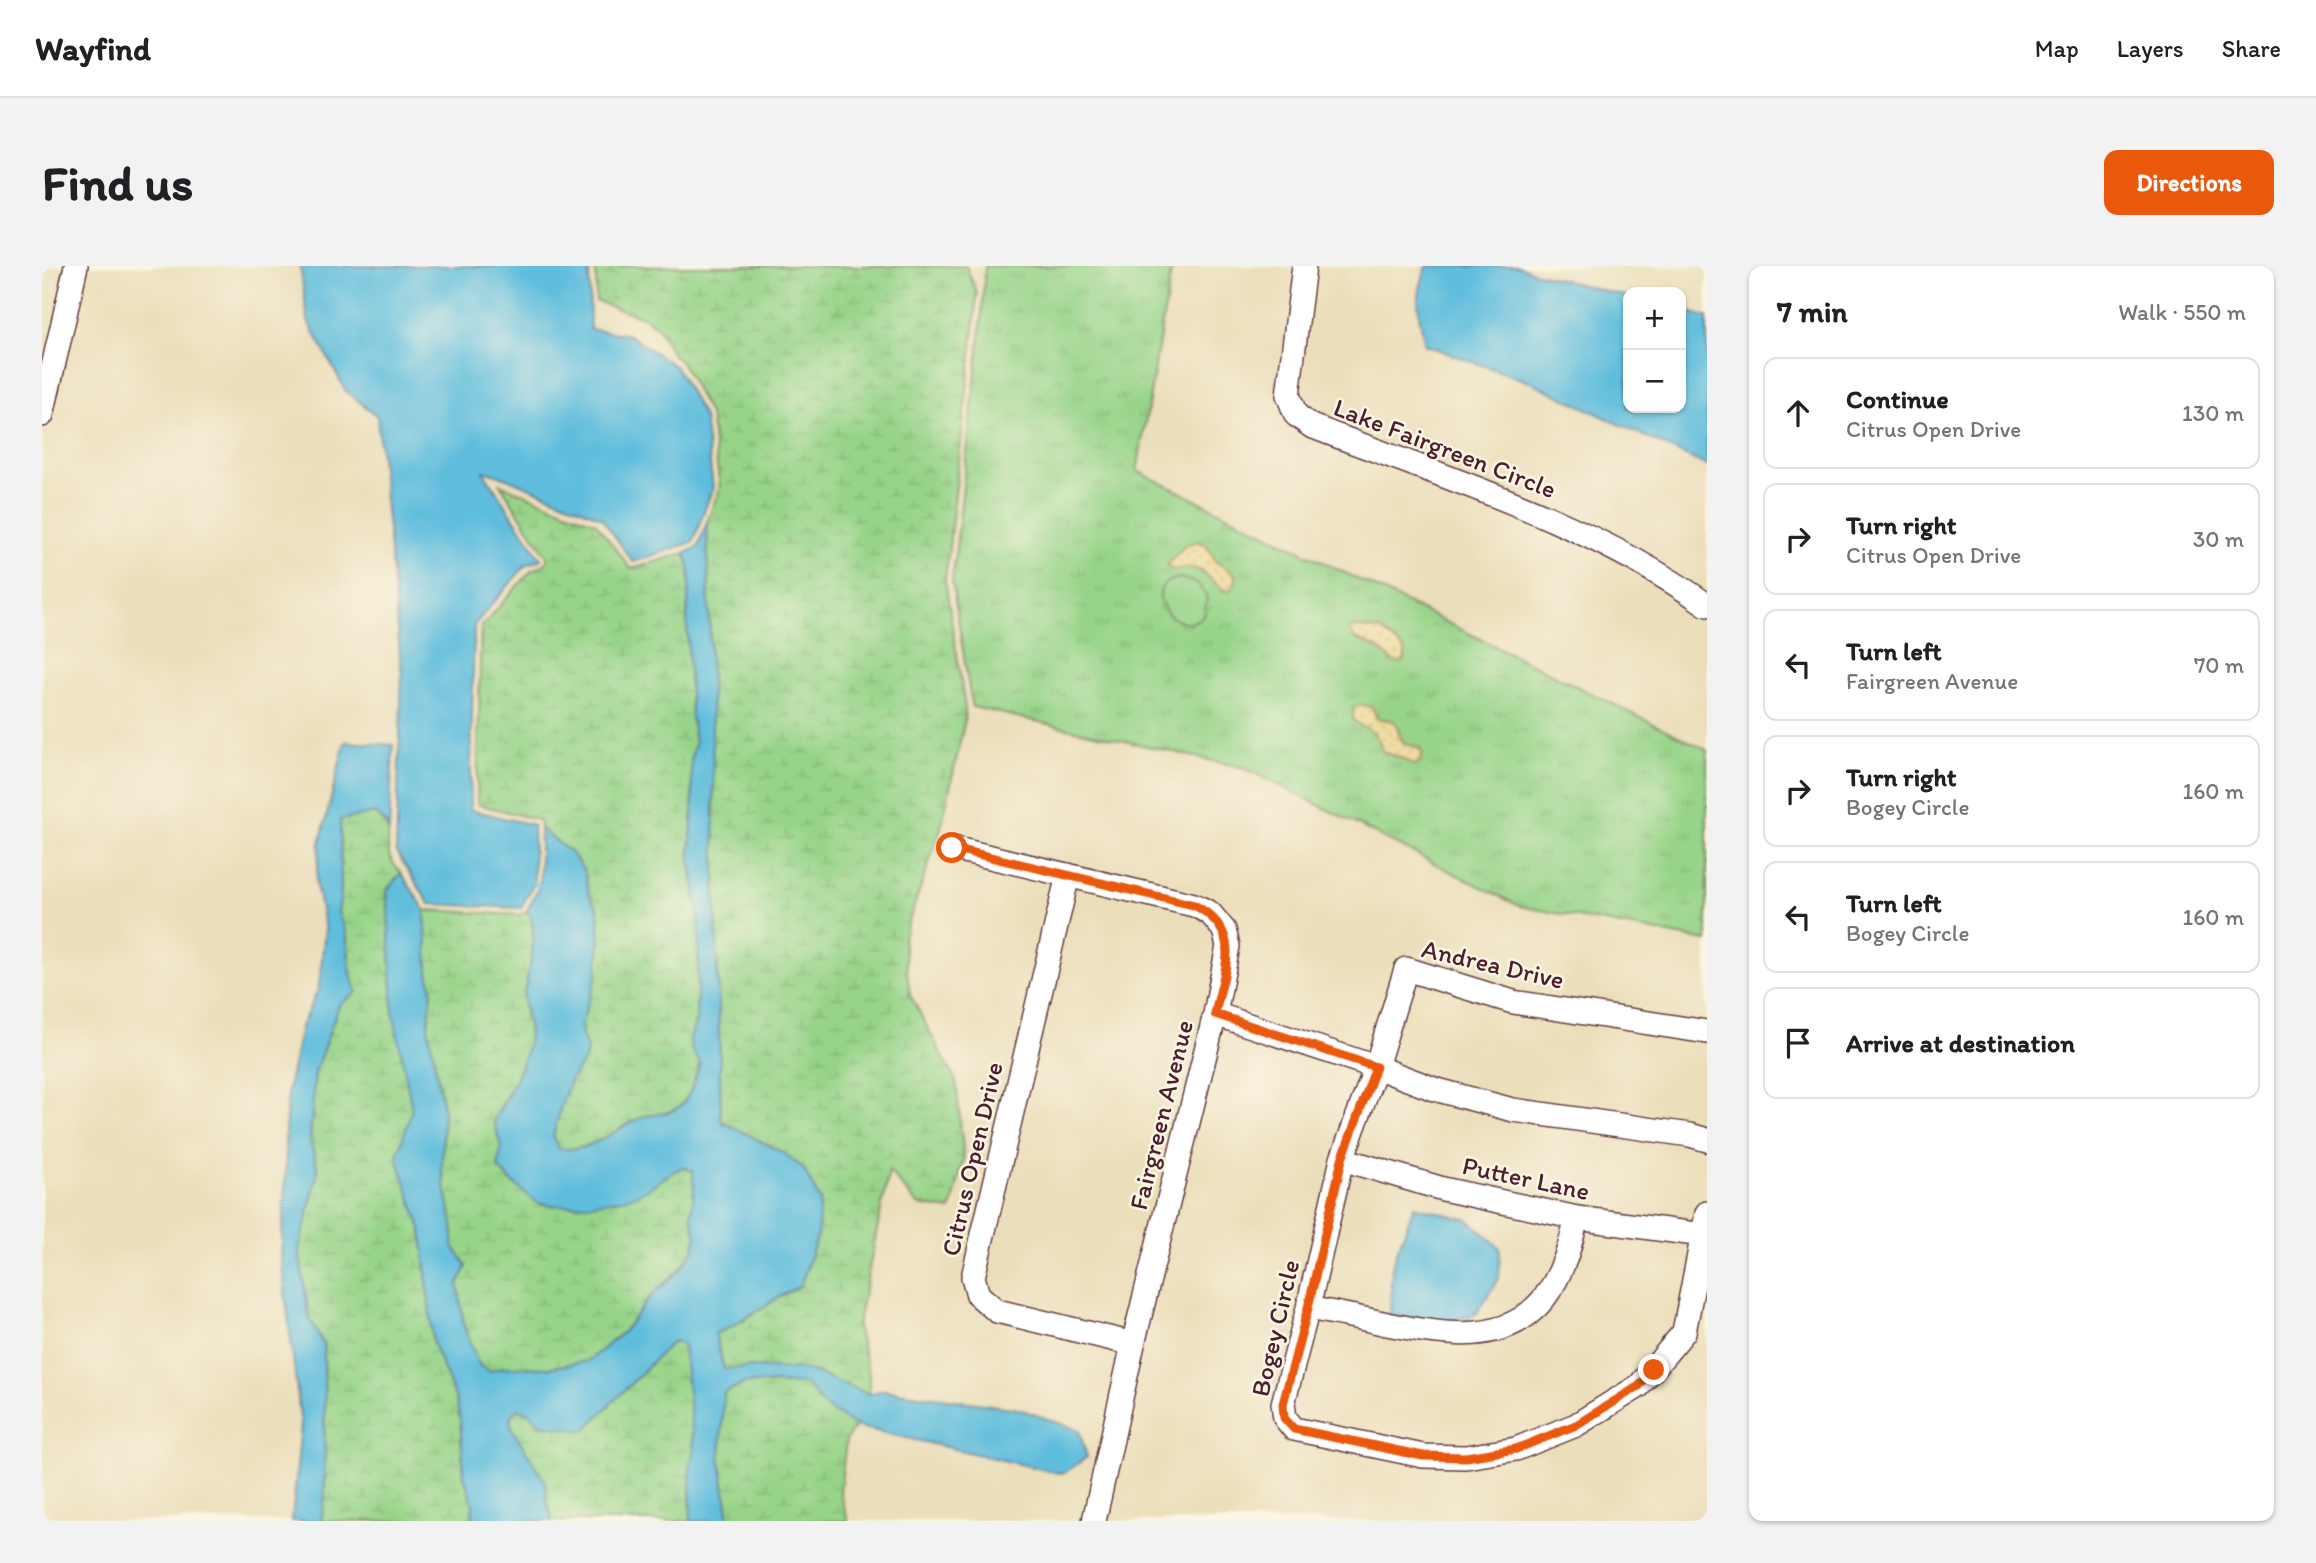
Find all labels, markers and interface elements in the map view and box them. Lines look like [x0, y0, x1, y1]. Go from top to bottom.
text: Wayfind [35, 29, 151, 68]
text: Map [2035, 34, 2079, 63]
text: Layers [2117, 34, 2184, 63]
text: Share [2222, 34, 2281, 63]
button: Directions [2104, 150, 2274, 215]
text: Find us [42, 153, 193, 212]
map controls [1623, 287, 1686, 413]
button: + [1623, 287, 1686, 350]
text: 7 min [1777, 293, 1848, 330]
text: Walk · 550 m [2118, 298, 2246, 326]
button: − [1623, 350, 1686, 413]
text: Continue [1846, 383, 1949, 415]
street label: Lake Fairgreen Circle [1329, 391, 1561, 505]
icon: ahead [1779, 394, 1817, 432]
text: 130 m [2182, 399, 2244, 427]
text: Citrus Open Drive [1846, 415, 2021, 443]
text: Turn right [1846, 509, 1957, 541]
icon: right [1779, 520, 1817, 558]
text: 30 m [2193, 525, 2244, 553]
text: Citrus Open Drive [1846, 541, 2021, 569]
text: Turn left [1846, 635, 1942, 667]
icon: left [1779, 646, 1817, 684]
text: 70 m [2194, 651, 2244, 679]
text: Fairgreen Avenue [1846, 667, 2018, 695]
text: Turn right [1846, 761, 1957, 793]
icon: right [1779, 772, 1817, 810]
text: 160 m [2182, 777, 2244, 805]
text: Bogey Circle [1846, 793, 1969, 821]
route start [936, 832, 967, 863]
text: Turn left [1846, 887, 1942, 919]
icon: left [1779, 898, 1817, 936]
text: 160 m [2182, 903, 2244, 931]
text: Bogey Circle [1846, 919, 1969, 947]
street label: Andrea Drive [1419, 932, 1567, 996]
street label: Fairgreen Avenue [1122, 1017, 1200, 1213]
icon: arrive [1779, 1024, 1817, 1062]
text: Arrive at destination [1846, 1027, 2075, 1059]
street label: Citrus Open Drive [934, 1059, 1010, 1259]
street label: Putter Lane [1460, 1149, 1592, 1207]
street label: Bogey Circle [1244, 1256, 1306, 1400]
route end [1638, 1354, 1669, 1385]

